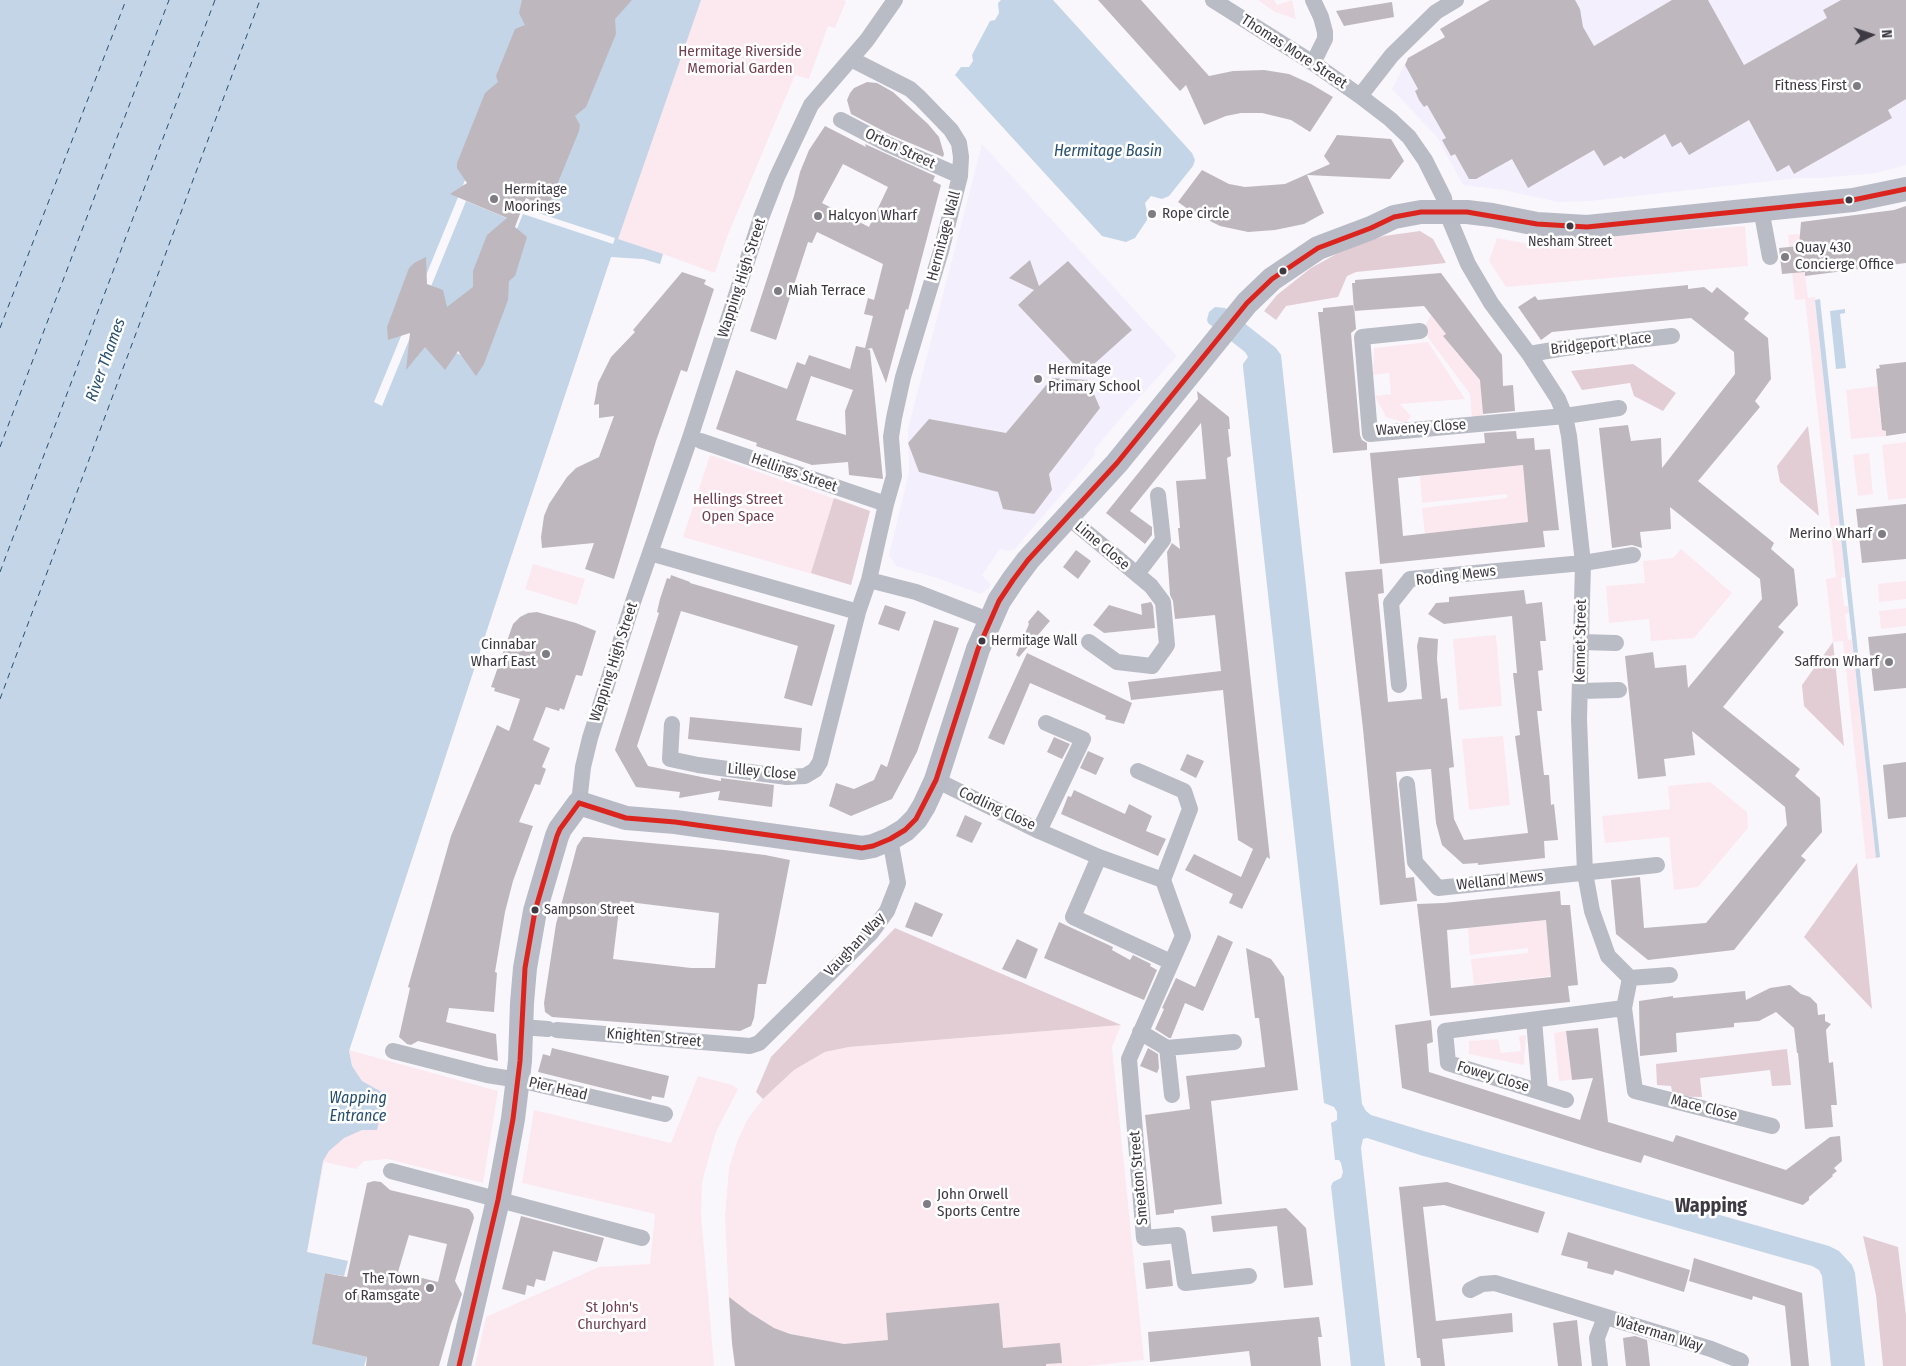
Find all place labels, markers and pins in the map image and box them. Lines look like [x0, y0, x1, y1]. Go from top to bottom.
place label: Fitness First [1775, 77, 1847, 95]
marker: Fitness First [1851, 80, 1863, 92]
place label: Hermitage Moorings [504, 181, 567, 216]
marker: Hermitage Moorings [488, 193, 500, 205]
unlabelled marker [1844, 195, 1854, 205]
place label: Rope circle [1162, 205, 1229, 223]
place label: Halcyon Wharf [828, 207, 917, 225]
marker: Rope circle [1146, 208, 1158, 220]
marker: Halcyon Wharf [812, 210, 824, 222]
marker: Nesham Street [1565, 221, 1575, 231]
place label: Nesham Street [1528, 234, 1612, 250]
place label: Quay 430 Concierge Office [1795, 239, 1894, 274]
marker: Quay 430 Concierge Office [1779, 251, 1791, 263]
unlabelled marker [1278, 266, 1288, 276]
place label: Miah Terrace [788, 282, 866, 300]
marker: Miah Terrace [772, 285, 784, 297]
place label: Hermitage Primary School [1048, 361, 1140, 396]
marker: Hermitage Primary School [1032, 373, 1044, 385]
place label: Merino Wharf [1789, 525, 1872, 543]
marker: Merino Wharf [1876, 528, 1888, 540]
place label: Hermitage Wall [991, 633, 1078, 649]
place label: Cinnabar Wharf East [471, 636, 536, 671]
marker: Hermitage Wall [977, 636, 987, 646]
marker: Cinnabar Wharf East [540, 648, 552, 660]
place label: Saffron Wharf [1795, 653, 1879, 671]
marker: Saffron Wharf [1883, 656, 1895, 668]
place label: Sampson Street [544, 902, 634, 918]
marker: Sampson Street [530, 905, 540, 915]
place label: John Orwell Sports Centre [937, 1186, 1020, 1221]
marker: John Orwell Sports Centre [921, 1198, 933, 1210]
place label: The Town of Ramsgate [344, 1270, 420, 1305]
marker: The Town of Ramsgate [424, 1282, 436, 1294]

